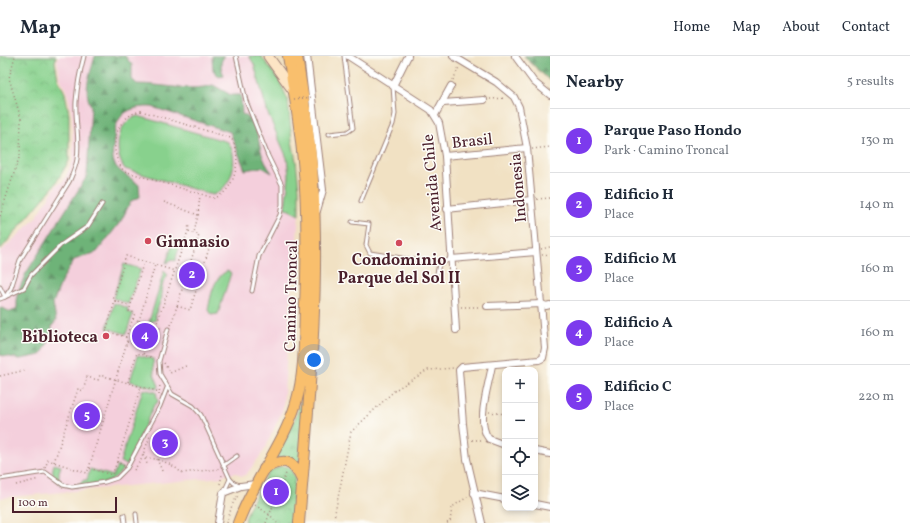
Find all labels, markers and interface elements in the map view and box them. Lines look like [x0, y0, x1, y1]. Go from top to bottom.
text: Map [20, 15, 61, 41]
text: Home [673, 18, 710, 37]
text: Map [732, 18, 760, 37]
text: About [782, 18, 820, 37]
text: Contact [842, 18, 890, 37]
text: Nearby [566, 71, 624, 94]
text: 5 results [847, 73, 894, 91]
text: Parque Paso Hondo [604, 121, 742, 142]
street label: Brasil [451, 129, 494, 155]
text: 1 [576, 132, 582, 150]
text: 130 m [861, 132, 894, 150]
street label: Avenida Chile [418, 133, 448, 233]
text: Park · Camino Troncal [604, 142, 729, 160]
street label: Indonesia [505, 152, 533, 223]
text: Edificio H [604, 185, 674, 206]
text: 2 [576, 196, 582, 214]
text: 140 m [860, 196, 894, 214]
text: Place [604, 206, 634, 224]
place label: Gimnasio [156, 232, 230, 254]
marker: Gimnasio [143, 236, 153, 246]
marker: Condominio Parque del Sol II [394, 238, 404, 248]
street label: Camino Troncal [280, 240, 304, 352]
text: Edificio M [604, 249, 676, 270]
place label: Condominio Parque del Sol II [338, 250, 460, 290]
pin: 2 [179, 260, 205, 290]
text: 3 [576, 260, 582, 278]
text: 160 m [860, 260, 894, 278]
text: Place [604, 270, 634, 288]
text: Edificio A [604, 313, 673, 334]
pin: 4 [132, 321, 158, 351]
text: 4 [575, 324, 583, 342]
text: 160 m [860, 324, 894, 342]
place label: Biblioteca [22, 327, 98, 349]
marker: Biblioteca [101, 331, 111, 341]
text: Place [604, 334, 634, 352]
your location [304, 350, 324, 370]
map controls [502, 367, 538, 511]
button: + [502, 367, 538, 403]
text: Edificio C [604, 377, 672, 398]
text: 5 [576, 388, 582, 406]
text: 220 m [858, 388, 894, 406]
text: Place [604, 398, 634, 416]
pin: 5 [74, 401, 100, 431]
button: − [502, 403, 538, 439]
pin: 3 [152, 428, 178, 458]
button: locate [502, 439, 538, 475]
button: layers [502, 475, 538, 511]
pin: 1 [263, 477, 289, 507]
scale bar [12, 495, 117, 514]
text: 100 m [18, 496, 48, 511]

